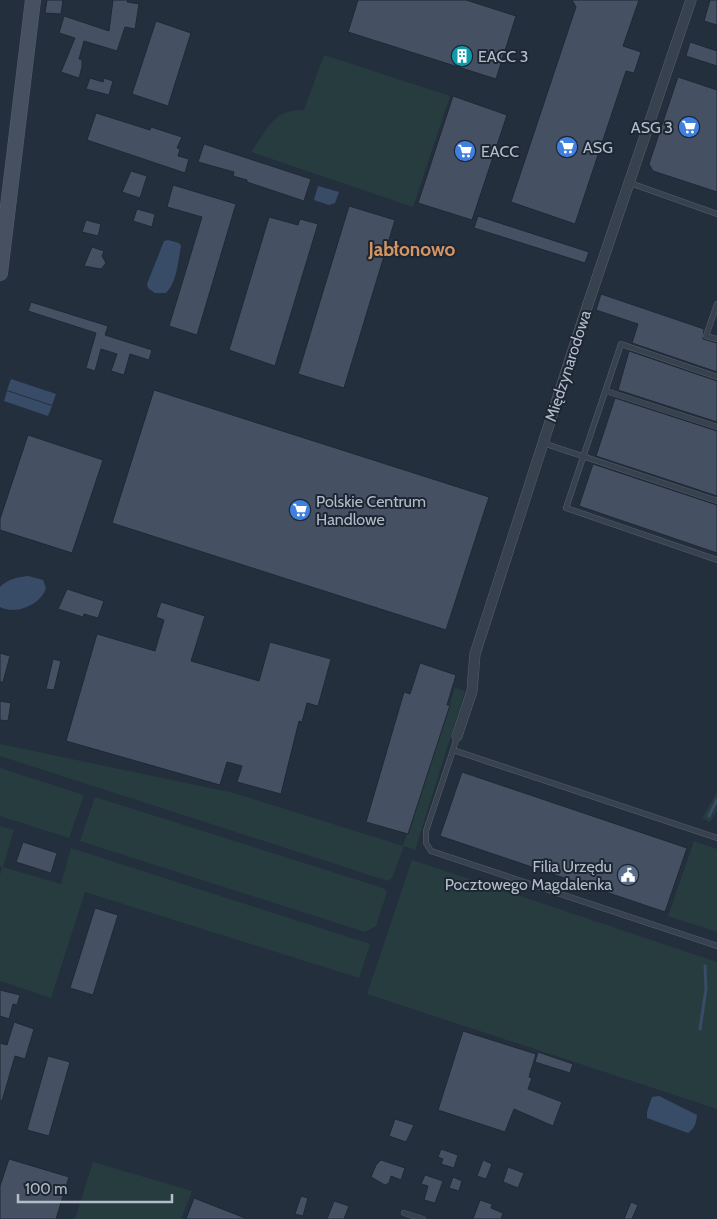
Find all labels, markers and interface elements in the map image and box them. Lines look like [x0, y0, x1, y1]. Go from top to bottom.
building icon: EACC 3 [450, 44, 474, 68]
place label: EACC 3 [478, 47, 528, 66]
supermarket icon: ASG 3 [677, 115, 701, 139]
place label: ASG 3 [631, 118, 673, 137]
supermarket icon: ASG [555, 135, 579, 159]
place label: ASG [583, 138, 613, 157]
supermarket icon: EACC [453, 139, 477, 163]
place label: EACC [481, 142, 519, 161]
district label: Jabłonowo [368, 238, 456, 261]
street label: Międzynarodowa [541, 308, 595, 424]
place label: Polskie Centrum Handlowe [316, 492, 426, 529]
supermarket icon: Polskie Centrum Handlowe [288, 498, 312, 522]
place label: Filia Urzędu Pocztowego Magdalenka [445, 857, 612, 894]
public building icon: Filia Urzędu Pocztowego Magdalenka [616, 863, 640, 887]
scale bar [18, 1172, 171, 1204]
text: 100 m [25, 1180, 67, 1198]

